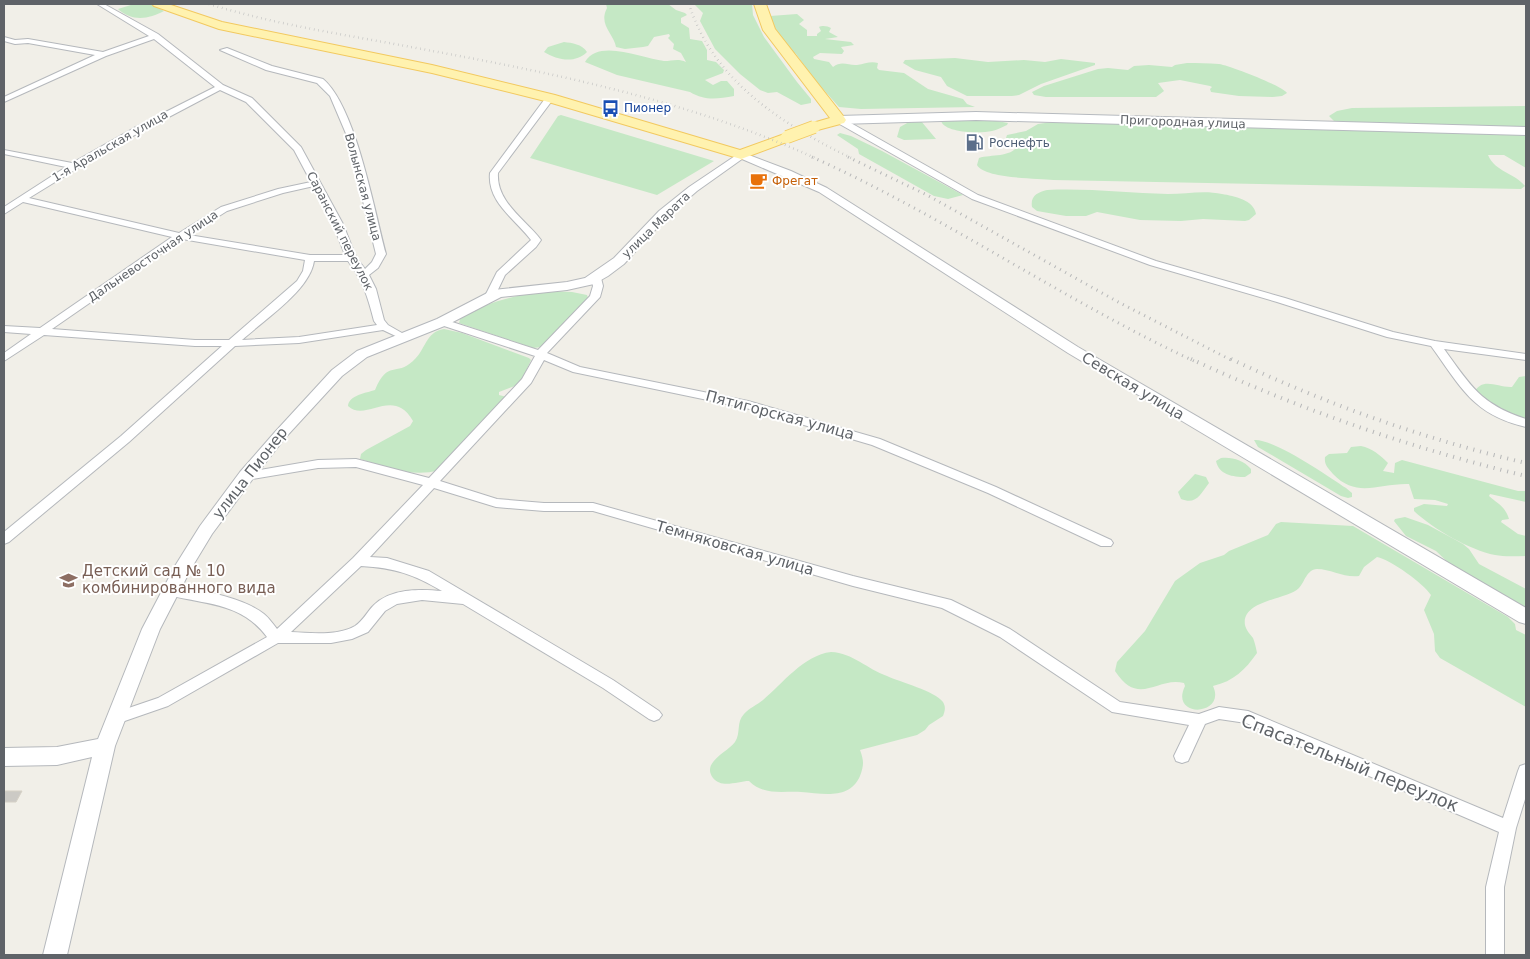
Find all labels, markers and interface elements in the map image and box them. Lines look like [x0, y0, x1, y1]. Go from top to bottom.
bus stop icon: Пионер [600, 98, 620, 118]
place label: Пионер [624, 101, 671, 115]
street label: 1-я Аральская улица [50, 107, 170, 185]
street label: Пригородная улица [1120, 113, 1246, 131]
street label: Волынская улица [342, 132, 384, 242]
fuel station icon: Роснефть [965, 133, 985, 153]
place label: Роснефть [989, 136, 1050, 150]
street label: Саранский переулок [304, 169, 376, 293]
cafe icon: Фрегат [748, 171, 768, 191]
place label: Фрегат [772, 174, 818, 188]
street label: улица Марата [619, 189, 693, 261]
street label: Дальневосточная улица [85, 207, 221, 305]
street label: Севская улица [1078, 348, 1188, 424]
street label: Пятигорская улица [704, 386, 856, 444]
street label: улица Пионер [209, 424, 291, 522]
street label: Темняковская улица [653, 517, 816, 579]
place label: Детский сад № 10 комбинированного вида [82, 562, 276, 597]
school or university icon: Детский сад № 10 комбинированного вида [58, 570, 78, 590]
street label: Спасательный переулок [1238, 709, 1462, 816]

